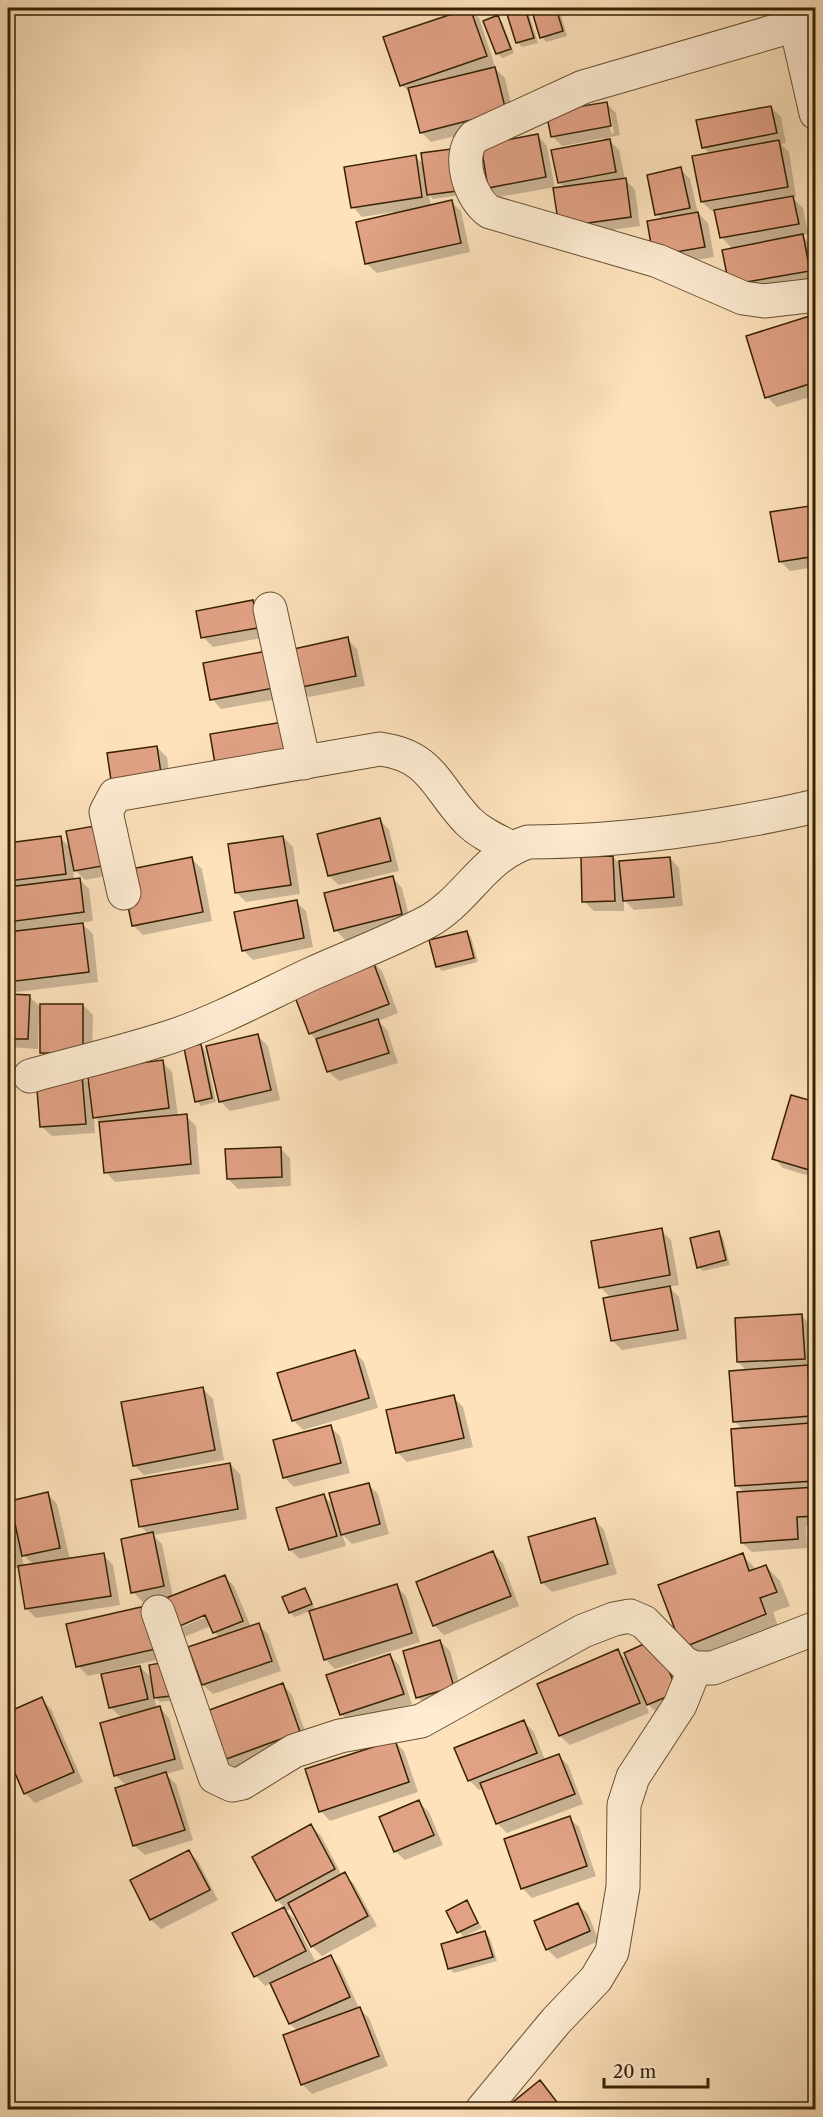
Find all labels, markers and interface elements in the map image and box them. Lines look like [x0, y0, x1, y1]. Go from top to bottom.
scale bar [604, 2051, 708, 2089]
text: 20 m [613, 2061, 657, 2083]

